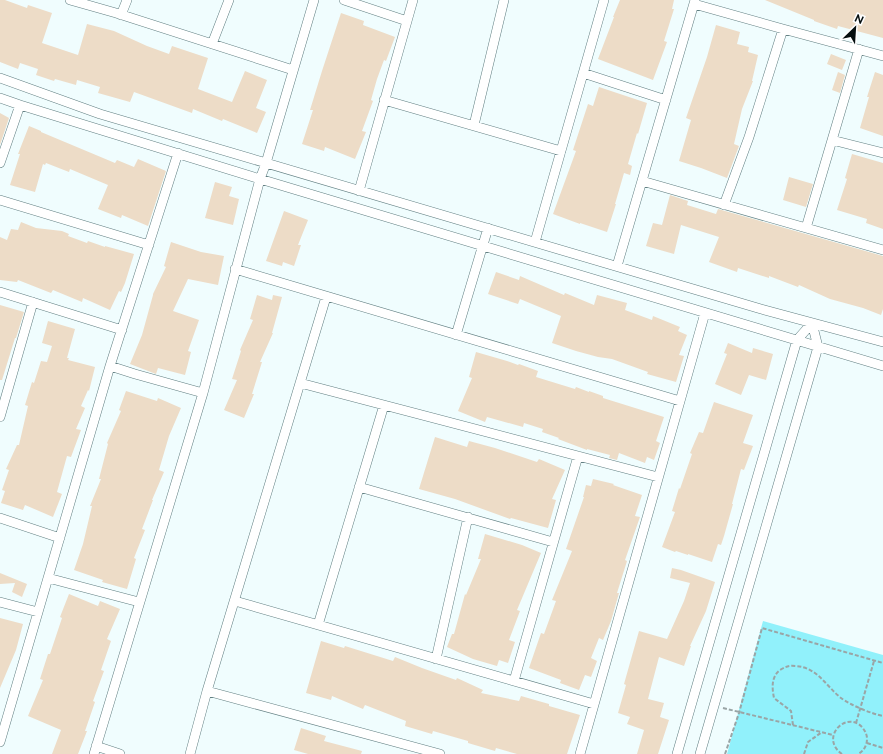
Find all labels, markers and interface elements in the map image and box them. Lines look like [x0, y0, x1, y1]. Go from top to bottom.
north arrow [835, 8, 875, 48]
text: N [852, 12, 866, 27]

